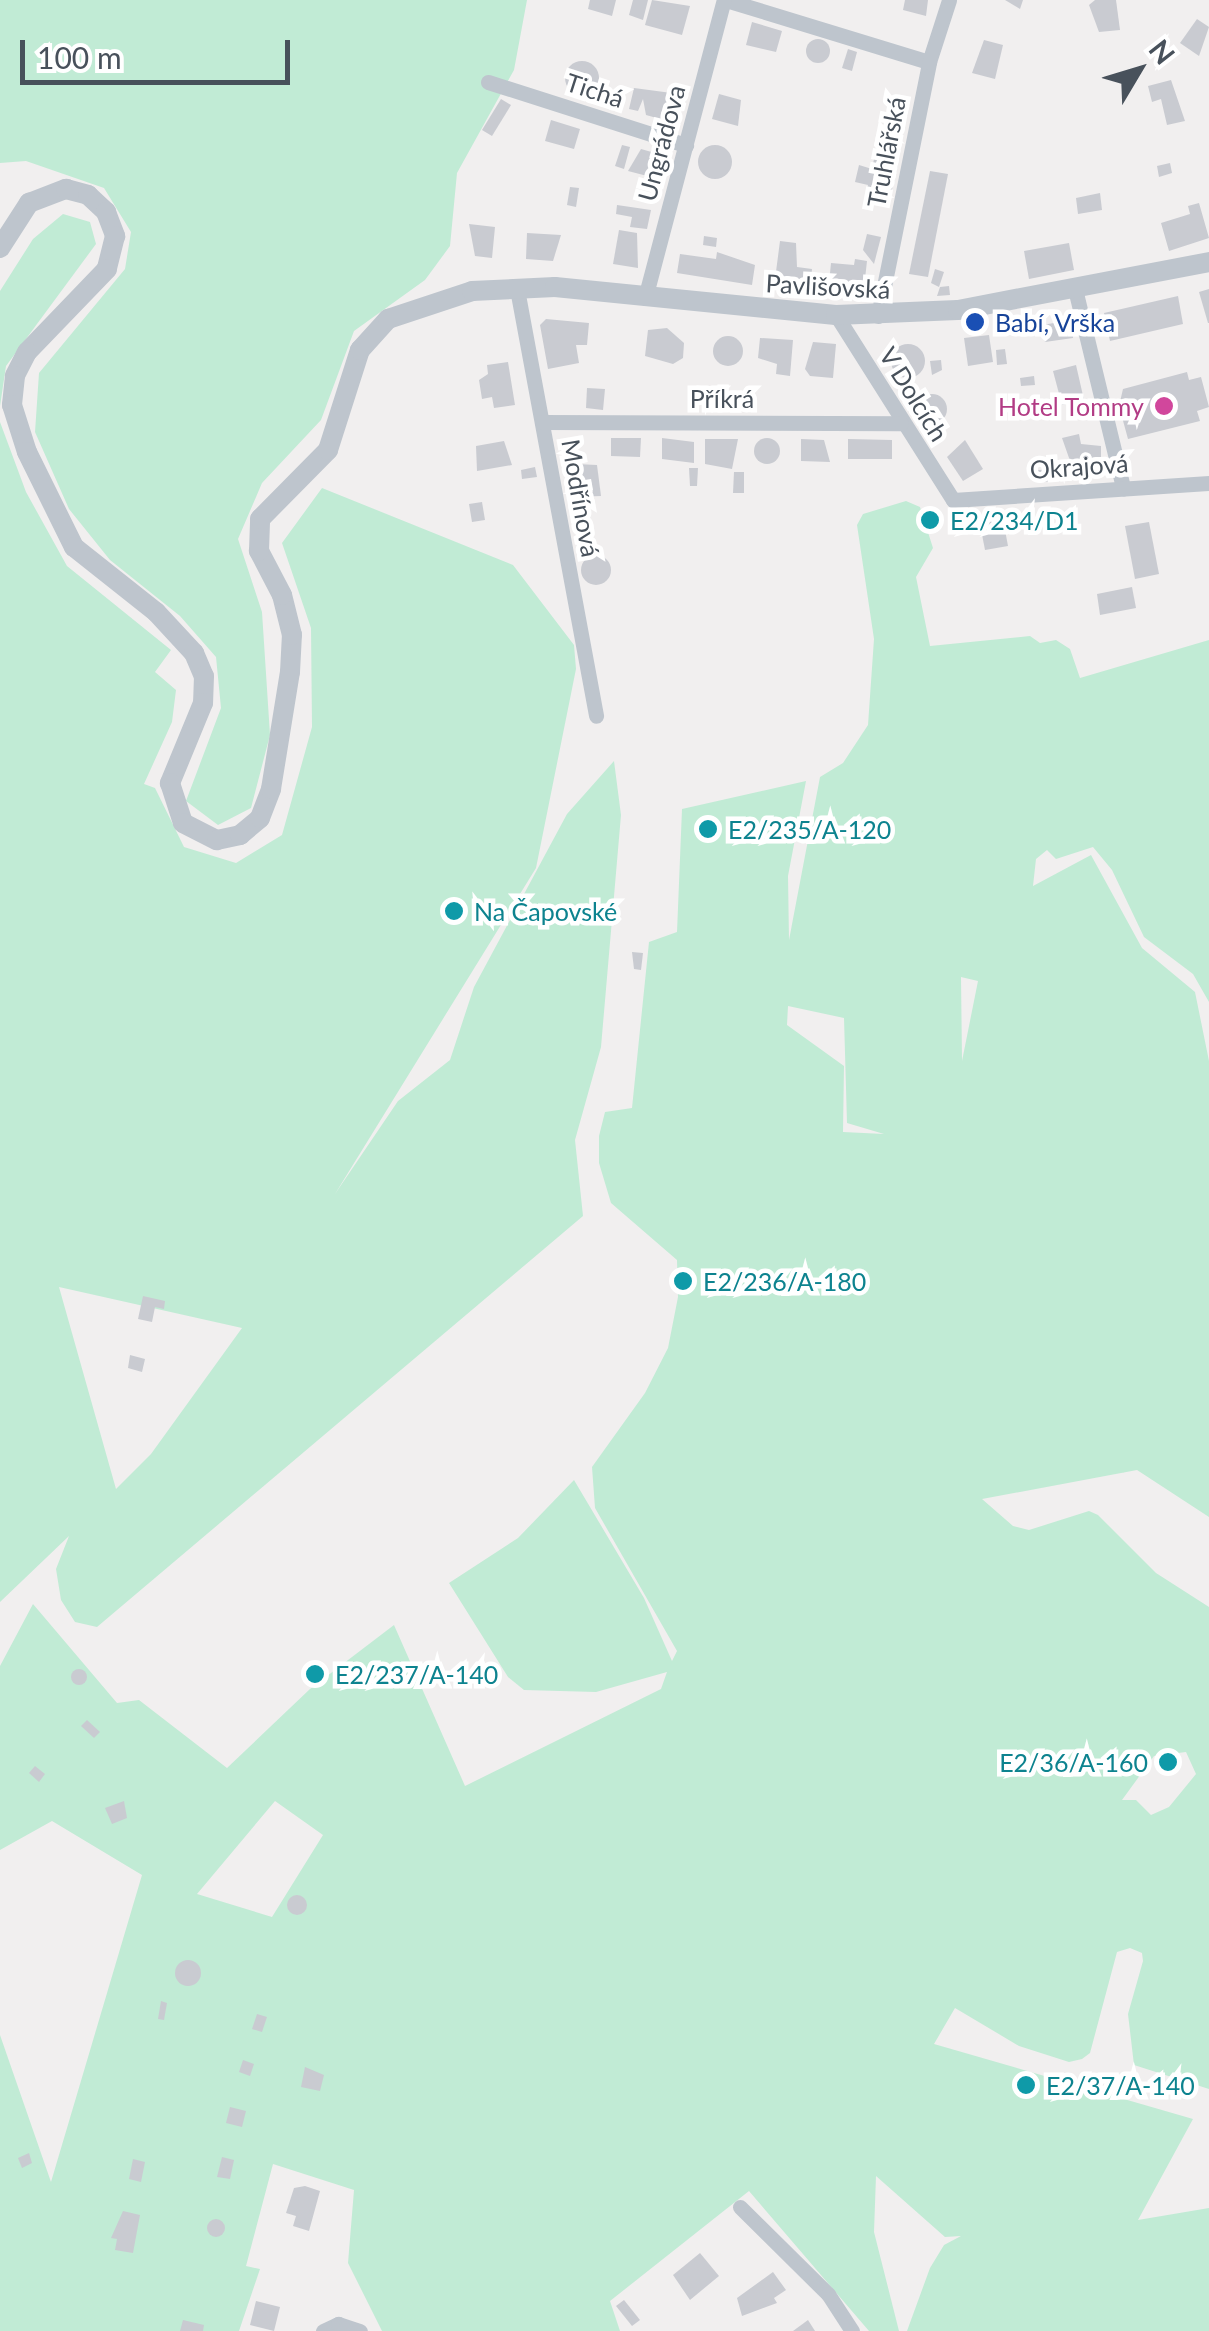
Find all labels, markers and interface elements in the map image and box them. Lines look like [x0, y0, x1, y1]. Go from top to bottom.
scale bar [25, 20, 295, 82]
north arrow [1089, 20, 1189, 120]
text: N [1143, 33, 1183, 70]
text: 100 m [37, 39, 122, 75]
street label: Tichá [562, 67, 628, 113]
street label: Ungrádova [631, 82, 691, 204]
street label: Truhlářská [861, 94, 911, 210]
street label: Pavlišovská [765, 268, 891, 304]
place label: Babí, Vrška [995, 307, 1116, 337]
marker: Babí, Vrška [964, 311, 986, 333]
street label: V Dolcích [873, 341, 955, 447]
street label: Příkrá [690, 383, 754, 413]
place label: Hotel Tommy [997, 391, 1144, 421]
marker: Hotel Tommy [1153, 395, 1175, 417]
street label: Modřínová [556, 437, 606, 559]
street label: Okrajová [1029, 448, 1129, 484]
place label: E2/234/D1 [950, 505, 1079, 535]
marker: E2/234/D1 [919, 509, 941, 531]
place label: E2/235/A-120 [728, 814, 891, 844]
marker: E2/235/A-120 [697, 818, 719, 840]
place label: Na Čapovské [474, 896, 617, 926]
marker: Na Čapovské [443, 900, 465, 922]
place label: E2/236/A-180 [703, 1266, 866, 1296]
marker: E2/236/A-180 [672, 1270, 694, 1292]
place label: E2/237/A-140 [335, 1659, 498, 1689]
marker: E2/237/A-140 [304, 1663, 326, 1685]
place label: E2/36/A-160 [999, 1747, 1148, 1777]
marker: E2/36/A-160 [1157, 1751, 1179, 1773]
place label: E2/37/A-140 [1046, 2070, 1195, 2100]
marker: E2/37/A-140 [1015, 2074, 1037, 2096]

